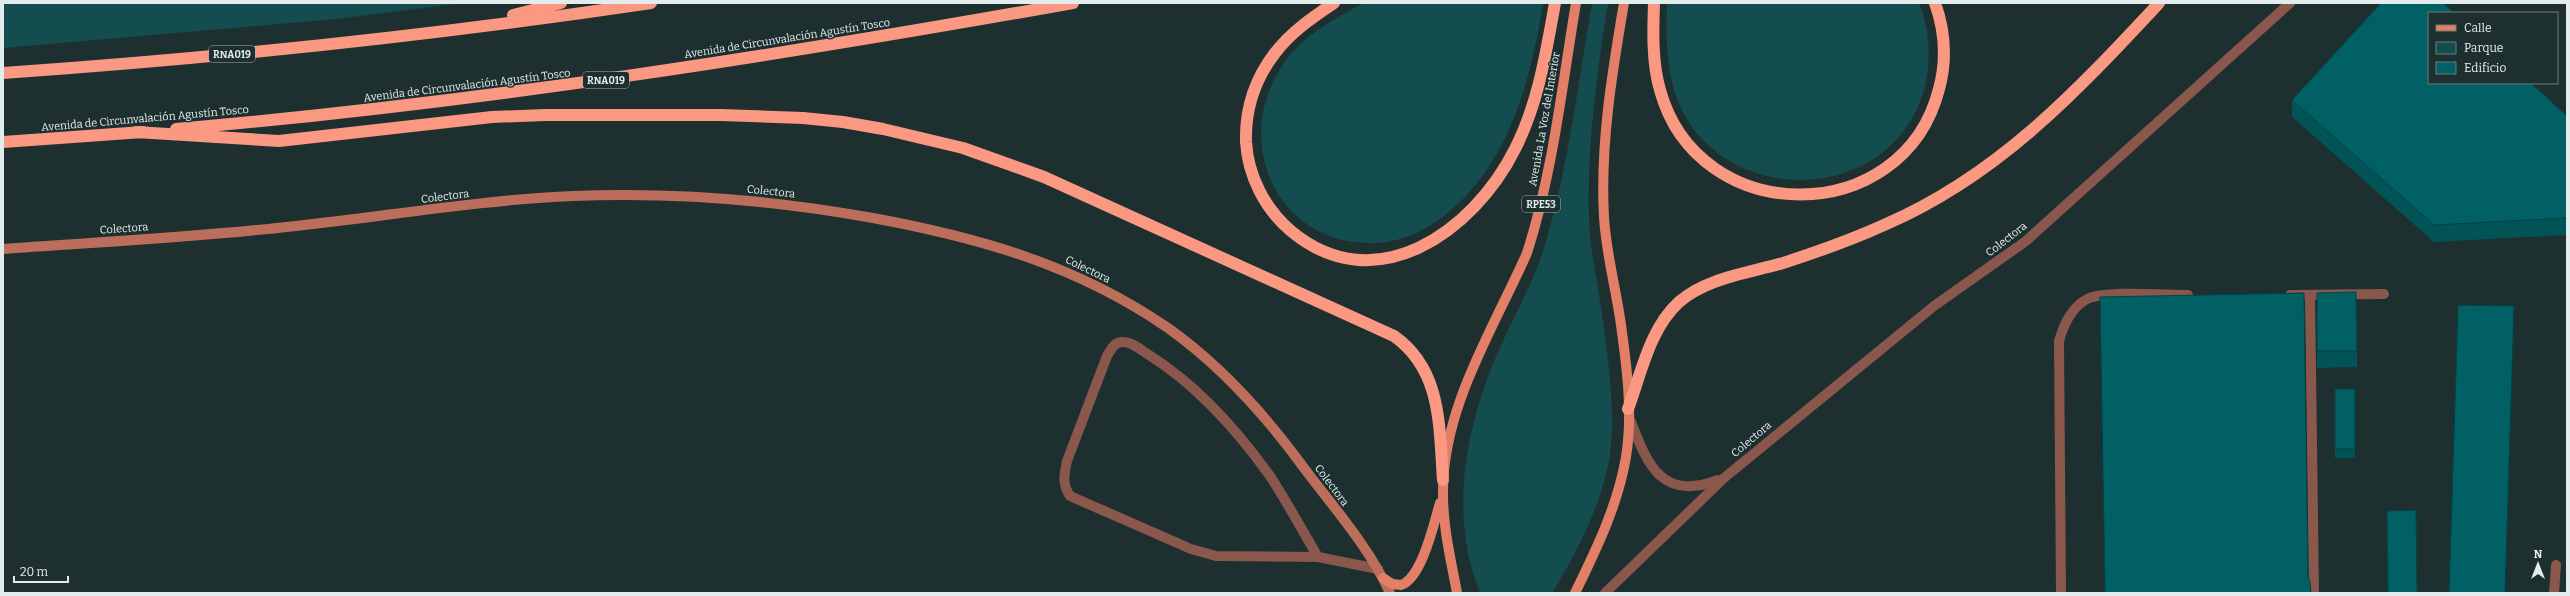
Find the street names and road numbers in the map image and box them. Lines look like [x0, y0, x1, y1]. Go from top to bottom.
street label: Avenida de Circunvalación Agustín Tosco [683, 16, 891, 61]
road number: RNA019 [209, 46, 255, 62]
street label: Avenida La Voz del Interior [1526, 51, 1563, 187]
street label: Avenida de Circunvalación Agustín Tosco [363, 66, 571, 105]
road number: RNA019 [583, 72, 629, 88]
street label: Avenida de Circunvalación Agustín Tosco [41, 103, 249, 134]
street label: Colectora [746, 182, 796, 200]
street label: Colectora [420, 187, 470, 206]
road number: RPE53 [1522, 196, 1560, 212]
street label: Colectora [1983, 219, 2029, 259]
street label: Colectora [99, 220, 149, 237]
street label: Colectora [1063, 253, 1112, 286]
street label: Colectora [1729, 419, 1774, 460]
street label: Colectora [1312, 462, 1351, 509]

